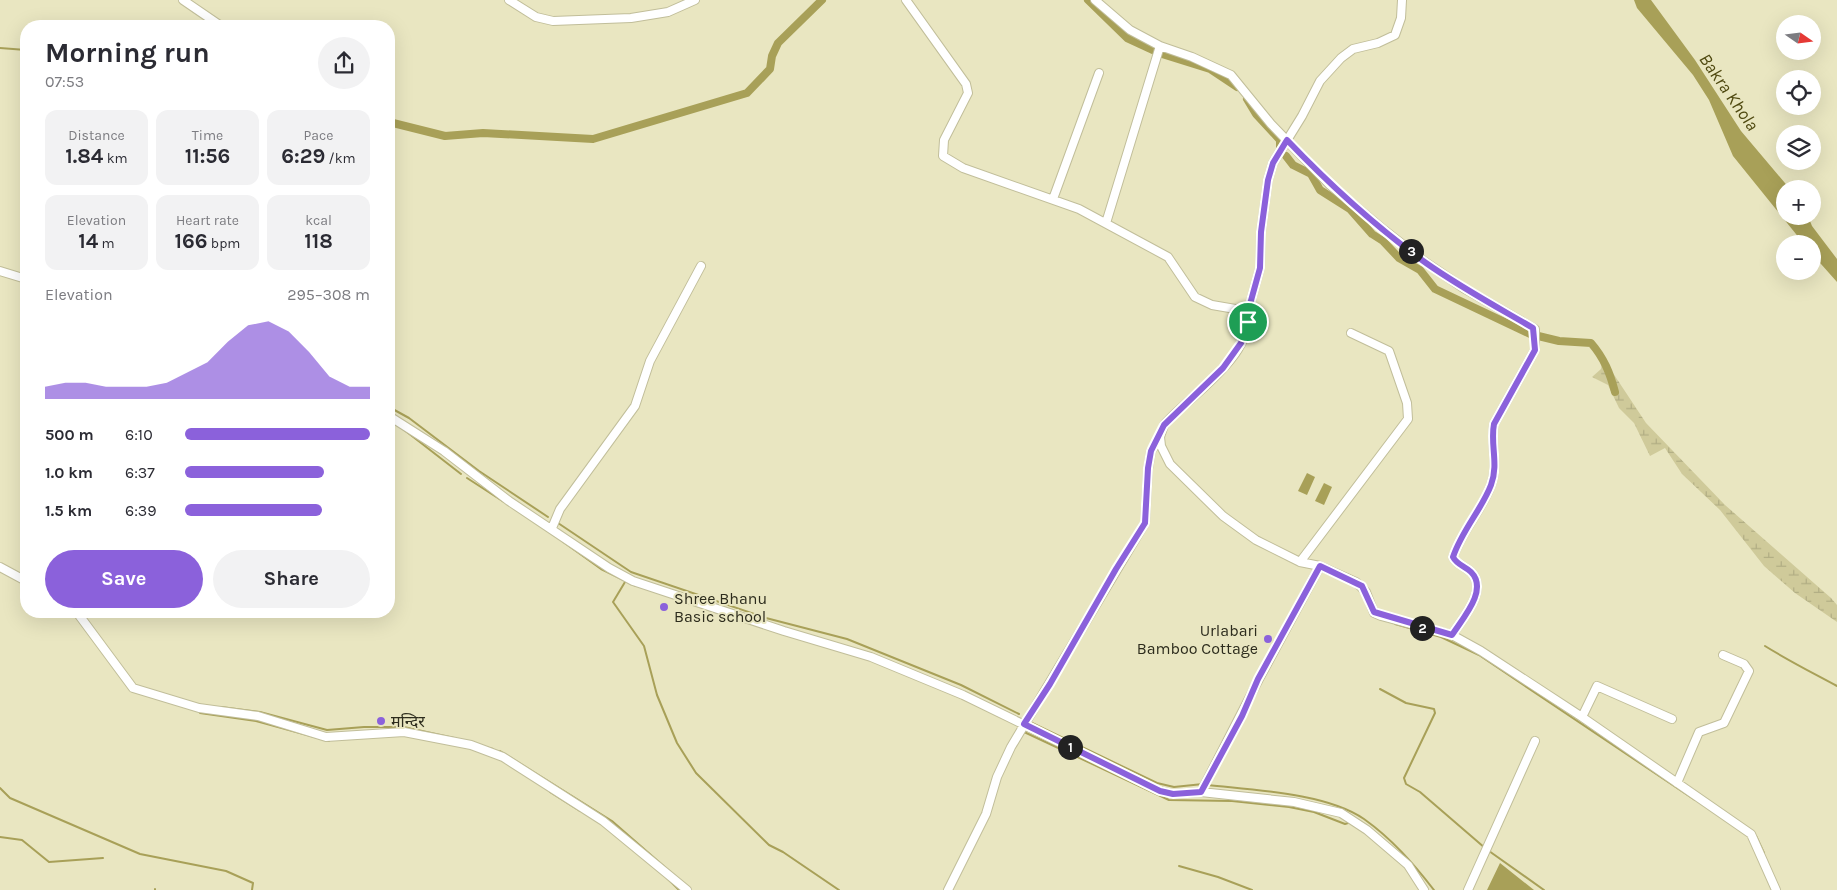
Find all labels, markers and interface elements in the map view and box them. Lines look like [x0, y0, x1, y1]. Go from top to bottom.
north arrow [1776, 15, 1821, 60]
map controls [1776, 15, 1821, 280]
text: Morning run [45, 36, 210, 69]
button: share [318, 37, 370, 89]
water label: Bakra Khola [1694, 49, 1764, 135]
button: locate [1776, 70, 1821, 115]
text: 07:53 [45, 72, 84, 91]
button: layers [1776, 125, 1821, 170]
text: Distance [68, 127, 125, 144]
text: Time [192, 127, 223, 144]
text: Pace [304, 127, 333, 144]
text: 1.84 [65, 144, 103, 168]
text: 11:56 [185, 144, 230, 168]
text: 6:29 [281, 144, 325, 168]
text: km [103, 150, 128, 167]
text: /km [325, 150, 356, 167]
button: + [1776, 180, 1821, 225]
text: Elevation [67, 212, 126, 229]
text: Heart rate [176, 212, 239, 229]
text: kcal [305, 212, 332, 229]
text: 14 [78, 229, 98, 253]
text: 166 [175, 229, 208, 253]
text: 118 [304, 229, 333, 253]
text: m [98, 235, 115, 252]
text: bpm [208, 235, 240, 252]
button: − [1776, 235, 1821, 280]
pin: 3 [1398, 238, 1424, 264]
text: 3 [1407, 243, 1416, 260]
text: Elevation [45, 285, 113, 304]
text: 295–308 m [287, 285, 370, 304]
pin [1227, 301, 1269, 343]
icon: arrive [1234, 308, 1262, 336]
text: 500 m [45, 425, 94, 444]
text: 6:10 [125, 425, 153, 444]
text: 1.0 km [45, 463, 93, 482]
text: 6:37 [125, 463, 155, 482]
text: 1.5 km [45, 501, 92, 520]
text: 6:39 [125, 501, 157, 520]
button: Save [45, 550, 203, 608]
button: Share [213, 550, 370, 608]
place label: Shree Bhanu Basic school [674, 589, 767, 626]
marker: Shree Bhanu Basic school [658, 601, 670, 613]
pin: 2 [1410, 616, 1434, 640]
text: 2 [1418, 620, 1427, 637]
place label: Urlabari Bamboo Cottage [1137, 621, 1258, 658]
marker: Urlabari Bamboo Cottage [1262, 633, 1274, 645]
place label: मन्दिर [391, 712, 425, 731]
marker: मन्दिर [375, 715, 387, 727]
pin: 1 [1058, 734, 1082, 760]
text: 1 [1068, 739, 1073, 756]

